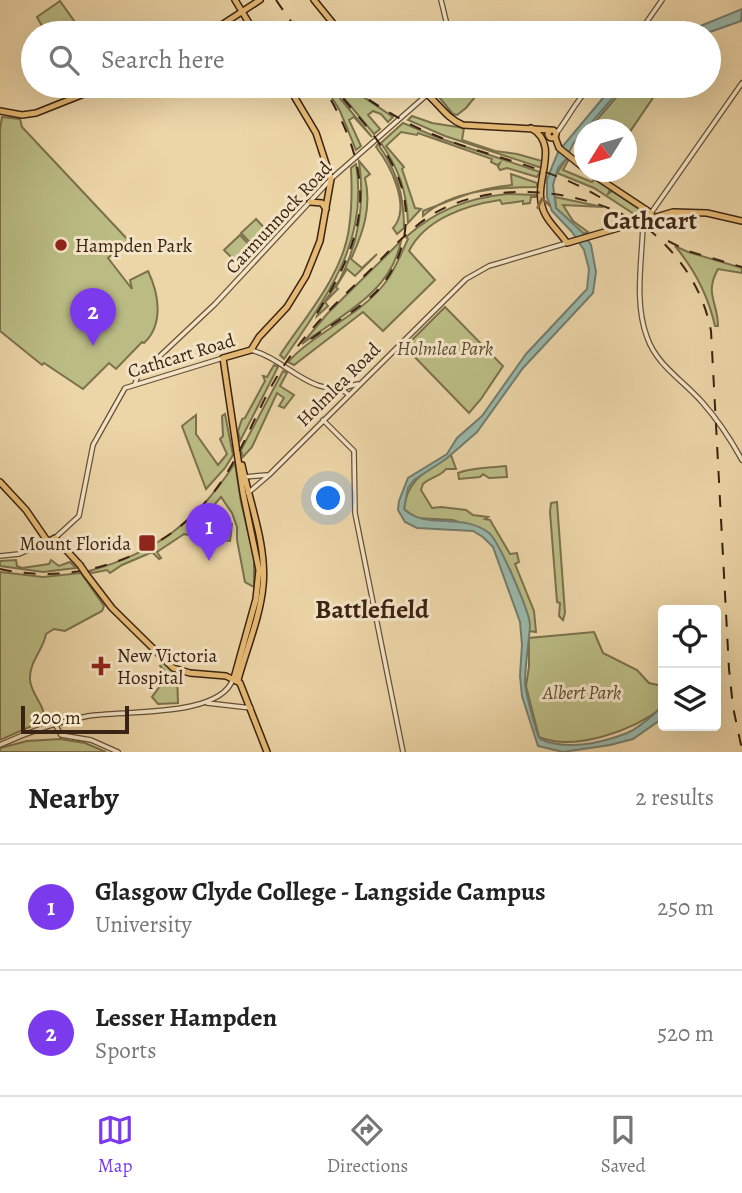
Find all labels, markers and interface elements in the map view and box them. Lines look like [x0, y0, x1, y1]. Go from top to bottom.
search box [21, 21, 721, 98]
icon: search [45, 41, 83, 79]
text: Search here [101, 42, 225, 77]
north arrow [574, 119, 637, 182]
street label: Carmunnock Road [220, 155, 338, 280]
one-way arrow [536, 197, 551, 209]
district label: Cathcart [603, 203, 697, 238]
place label: Hampden Park [75, 233, 193, 259]
marker: Hampden Park [53, 237, 69, 253]
pin: 2 [70, 288, 116, 346]
street label: Cathcart Road [125, 327, 239, 385]
street label: Holmlea Road [291, 336, 387, 433]
park label: Holmlea Park [397, 336, 493, 362]
your location [311, 481, 345, 515]
pin: 1 [186, 503, 232, 561]
place label: Mount Florida [20, 531, 131, 557]
marker: Mount Florida [137, 533, 157, 553]
district label: Battlefield [315, 592, 430, 627]
map controls [658, 605, 721, 731]
button: locate [658, 605, 721, 668]
place label: New Victoria Hospital [117, 643, 218, 691]
marker: New Victoria Hospital [91, 656, 111, 676]
button: layers [658, 668, 721, 731]
park label: Albert Park [542, 680, 621, 706]
scale bar [21, 703, 130, 735]
text: 200 m [32, 705, 81, 731]
text: Nearby [28, 778, 119, 818]
text: 2 results [636, 782, 714, 813]
text: Glasgow Clyde College - Langside Campus [95, 874, 546, 909]
text: 1 [47, 892, 55, 923]
text: 250 m [657, 892, 714, 923]
text: University [95, 909, 192, 940]
text: Lesser Hampden [95, 1000, 277, 1035]
text: 2 [45, 1018, 57, 1049]
text: 520 m [657, 1018, 714, 1049]
text: Sports [95, 1035, 156, 1066]
tab: Map [96, 1111, 134, 1179]
tab: Directions [327, 1111, 408, 1179]
tab: Saved [601, 1111, 646, 1179]

